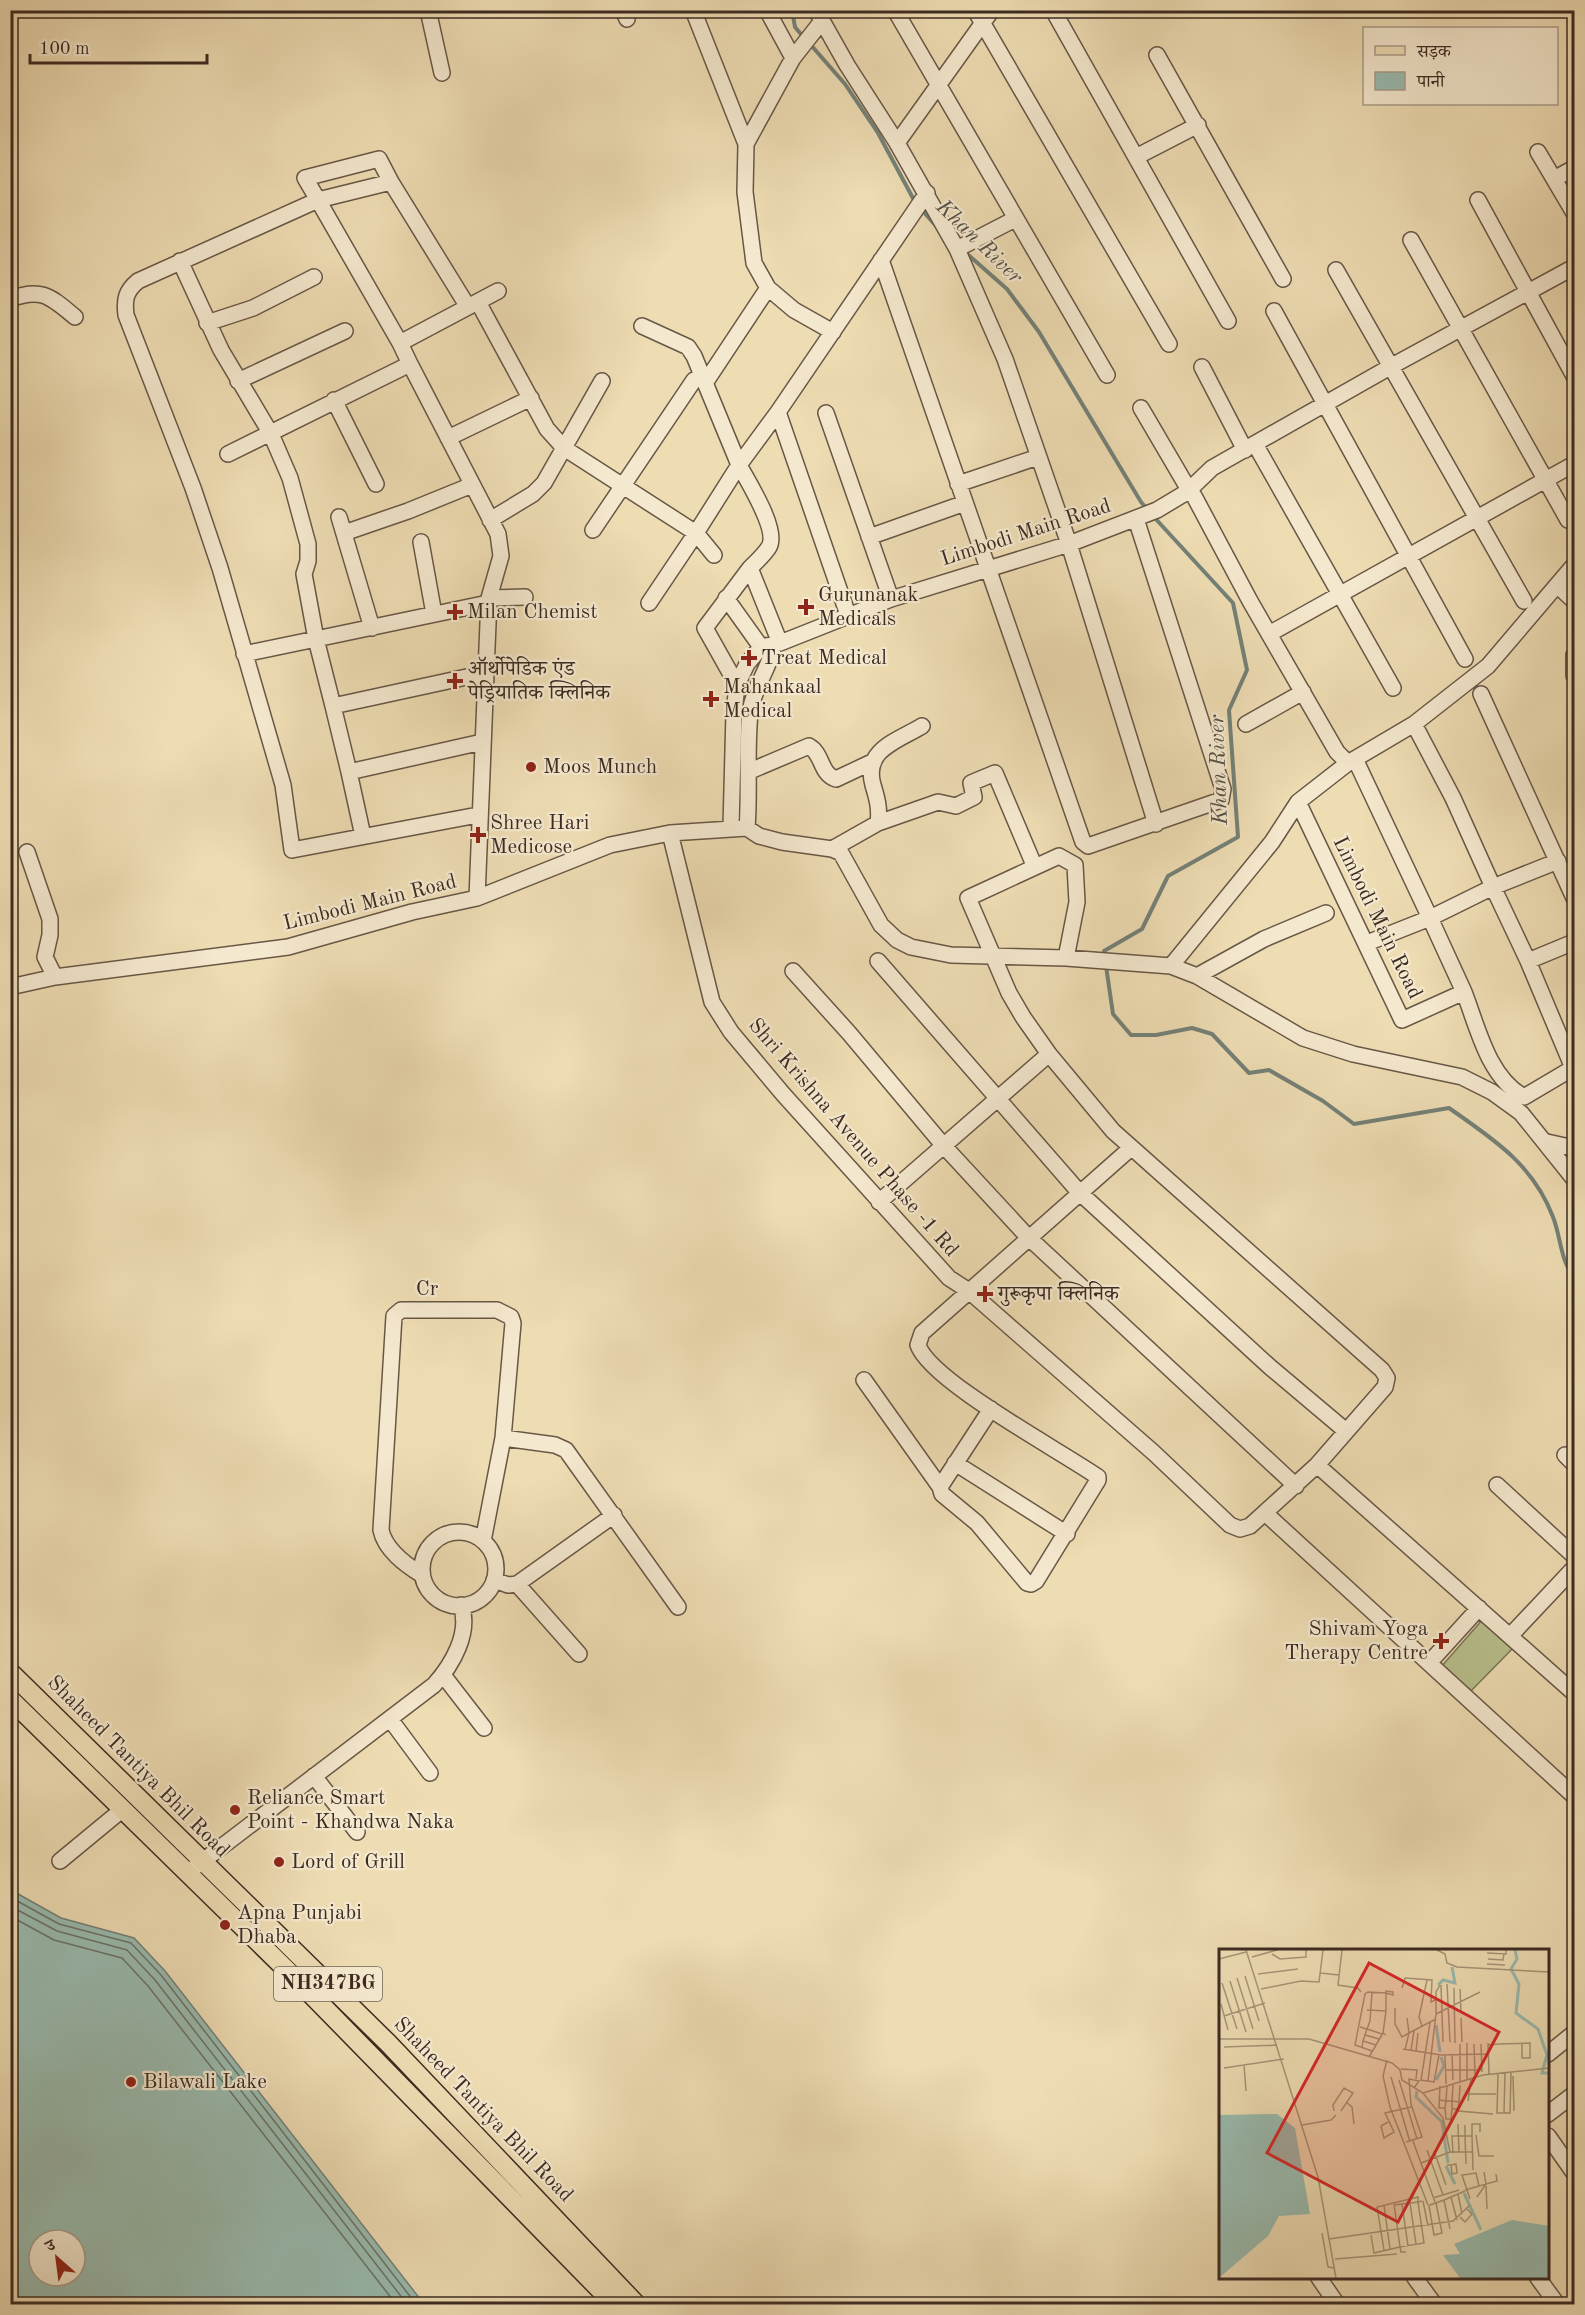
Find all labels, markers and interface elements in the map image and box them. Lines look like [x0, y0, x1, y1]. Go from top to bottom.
scale bar [30, 27, 207, 65]
legend [1363, 27, 1558, 105]
text: 100 m [39, 40, 90, 58]
text: सड़क [1416, 43, 1452, 61]
text: पानी [1416, 71, 1446, 91]
water label: Khan River [931, 195, 1027, 289]
street label: Limbodi Main Road [938, 496, 1114, 570]
place label: Gurunanak Medicals [818, 585, 919, 630]
marker: Gurunanak Medicals [799, 600, 813, 614]
place label: Milan Chemist [467, 602, 598, 623]
marker: Milan Chemist [448, 605, 462, 619]
place label: Treat Medical [761, 648, 887, 669]
marker: Treat Medical [742, 651, 756, 665]
place label: ऑर्थोपेडिक एंड पेड्रियातिक क्लिनिक [467, 656, 611, 704]
marker: ऑर्थोपेडिक एंड पेड्रियातिक क्लिनिक [446, 672, 464, 690]
place label: Mahankaal Medical [723, 677, 822, 722]
marker: Mahankaal Medical [704, 692, 718, 706]
water label: Khan River [1206, 714, 1232, 827]
place label: Moos Munch [543, 757, 657, 778]
marker: Moos Munch [524, 760, 538, 774]
place label: Shree Hari Medicose [490, 813, 589, 858]
marker: Shree Hari Medicose [471, 828, 485, 842]
street label: Limbodi Main Road [1329, 834, 1425, 1003]
street label: Limbodi Main Road [281, 871, 459, 935]
street label: Shri Krishna Avenue Phase -1 Rd [744, 1015, 962, 1261]
street label: Cr [416, 1279, 439, 1300]
place label: गुरूकृपा क्लिनिक [997, 1281, 1120, 1307]
marker: गुरूकृपा क्लिनिक [976, 1285, 994, 1303]
place label: Shivam Yoga Therapy Centre [1284, 1619, 1428, 1664]
marker: Shivam Yoga Therapy Centre [1432, 1632, 1450, 1650]
street label: Shaheed Tantiya Bhil Road [43, 1672, 233, 1862]
place label: Reliance Smart Point - Khandwa Naka [247, 1788, 454, 1833]
marker: Reliance Smart Point - Khandwa Naka [228, 1803, 242, 1817]
place label: Lord of Grill [291, 1852, 405, 1873]
marker: Lord of Grill [272, 1855, 286, 1869]
place label: Apna Punjabi Dhaba [237, 1903, 362, 1948]
marker: Apna Punjabi Dhaba [218, 1918, 232, 1932]
inset map [1219, 1949, 1549, 2279]
road number: NH347BG [274, 1967, 382, 2001]
street label: Shaheed Tantiya Bhil Road [389, 2014, 577, 2206]
place label: Bilawali Lake [143, 2072, 267, 2093]
marker: Bilawali Lake [124, 2075, 138, 2089]
north arrow [27, 2228, 87, 2288]
text: उ [43, 2237, 60, 2256]

